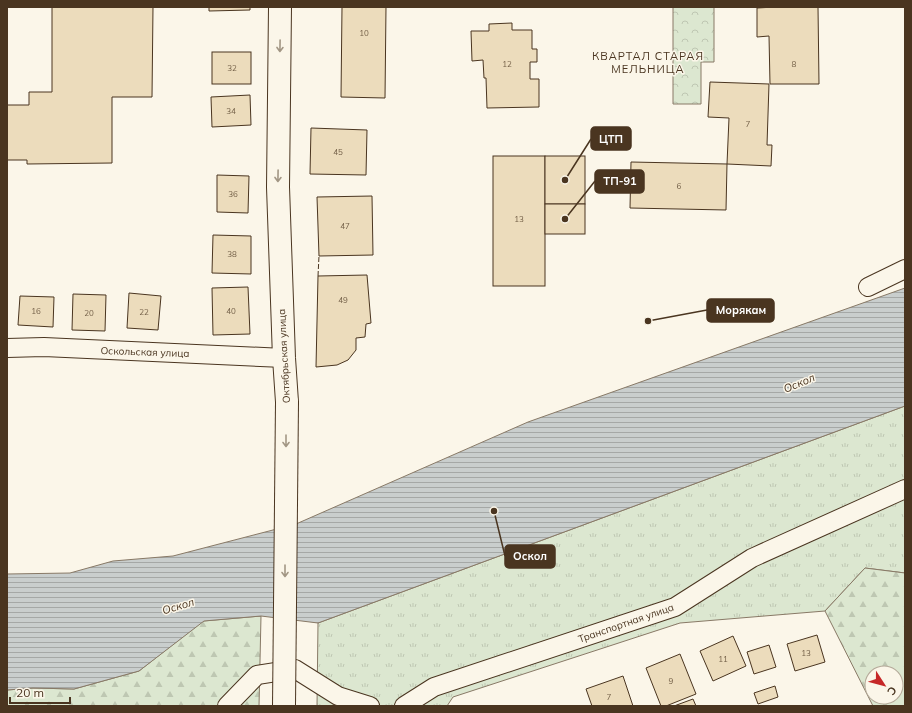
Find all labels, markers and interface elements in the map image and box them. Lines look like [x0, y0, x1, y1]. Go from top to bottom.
house number: 10 [359, 28, 369, 38]
one-way arrow [276, 39, 284, 52]
district label: КВАРТАЛ СТАРАЯ МЕЛЬНИЦА [592, 49, 704, 76]
house number: 12 [502, 59, 512, 69]
house number: 8 [792, 59, 797, 69]
house number: 32 [227, 63, 237, 73]
house number: 34 [226, 106, 236, 116]
house number: 7 [746, 119, 751, 129]
callout: ЦТП [591, 127, 631, 150]
text: ЦТП [599, 132, 623, 146]
house number: 45 [333, 147, 343, 157]
one-way arrow [274, 169, 282, 182]
callout: ТП-91 [595, 170, 644, 193]
text: ТП-91 [603, 174, 637, 188]
house number: 6 [677, 181, 682, 191]
house number: 36 [228, 189, 238, 199]
house number: 13 [514, 214, 524, 224]
house number: 47 [340, 221, 350, 231]
house number: 38 [227, 249, 237, 259]
house number: 49 [338, 295, 348, 305]
callout: Морякам [707, 299, 774, 322]
text: Морякам [716, 303, 766, 317]
house number: 16 [31, 306, 41, 316]
house number: 40 [226, 306, 236, 316]
house number: 22 [139, 307, 149, 317]
house number: 20 [84, 308, 94, 318]
street label: Октябрьская улица [275, 309, 293, 403]
street label: Оскольская улица [100, 344, 190, 360]
water label: Оскол [781, 370, 817, 396]
one-way arrow [282, 434, 290, 447]
callout: Оскол [505, 545, 555, 568]
text: Оскол [513, 549, 547, 563]
one-way arrow [281, 564, 289, 577]
water label: Оскол [160, 594, 196, 617]
street label: Транспортная улица [576, 601, 676, 645]
house number: 13 [801, 648, 811, 658]
house number: 11 [718, 654, 728, 664]
north arrow [864, 665, 904, 705]
house number: 9 [669, 676, 674, 686]
scale bar [10, 679, 70, 705]
text: С [884, 684, 900, 698]
text: 20 m [16, 685, 44, 700]
house number: 7 [607, 692, 612, 702]

